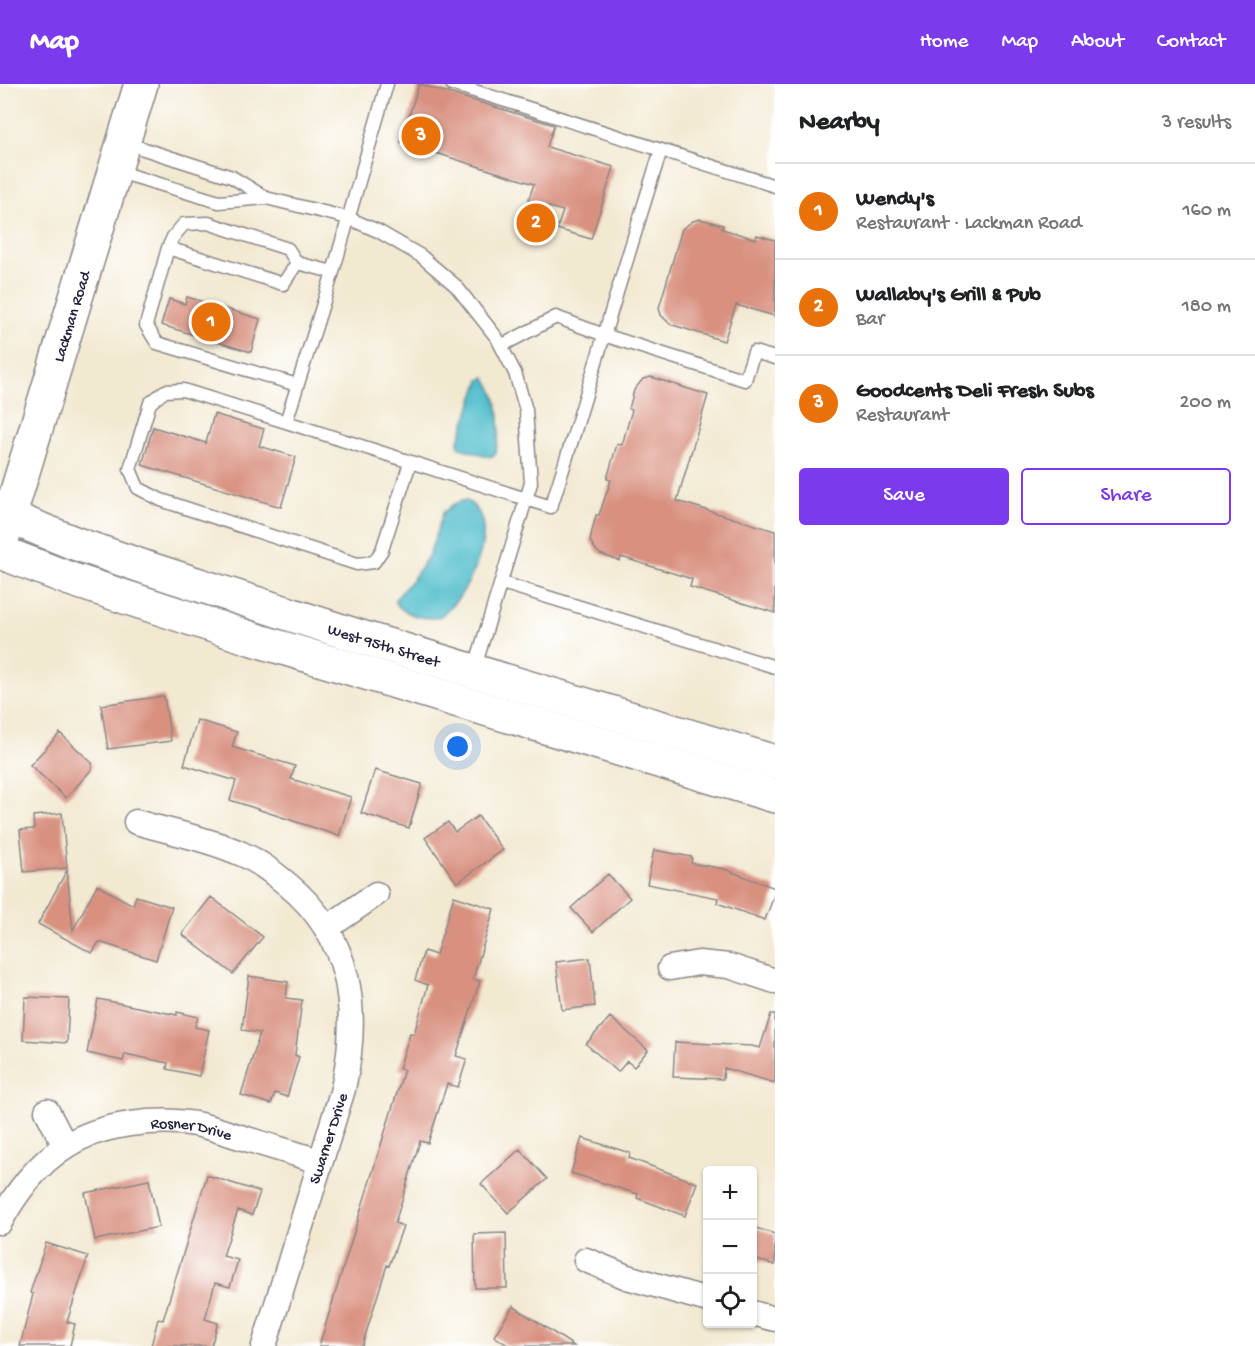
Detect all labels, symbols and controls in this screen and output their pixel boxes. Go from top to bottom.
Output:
text: Map [30,26,79,59]
text: Home [920,30,968,55]
text: Map [1001,30,1038,55]
text: About [1071,30,1124,55]
text: Contact [1157,30,1225,55]
text: Nearby [799,108,880,139]
text: 3 results [1162,112,1231,135]
pin: 3 [402,113,440,158]
text: Wendy's [856,187,934,213]
pin: 2 [516,200,556,246]
text: 1 [814,200,823,223]
text: 160 m [1182,200,1231,223]
text: Restaurant · Lackman Road [856,213,1082,236]
street label: Lackman Road [51,268,97,365]
text: Wallaby's Grill & Pub [856,283,1041,309]
text: 2 [814,296,823,319]
text: 180 m [1182,296,1231,319]
pin: 1 [192,300,230,344]
text: Bar [856,309,884,332]
text: Goodcents Deli Fresh Subs [856,379,1093,405]
text: 3 [813,392,824,415]
text: 200 m [1180,392,1231,415]
text: Restaurant [856,405,949,428]
button: Save [799,468,1009,525]
button: Share [1021,468,1231,525]
street label: West 95th Street [325,621,443,674]
your location [443,732,472,761]
street label: Swarner Drive [307,1090,354,1187]
street label: Rosner Drive [150,1116,234,1147]
map controls [703,1166,757,1328]
button: + [703,1166,757,1220]
button: − [703,1220,757,1274]
button: locate [703,1274,757,1328]

